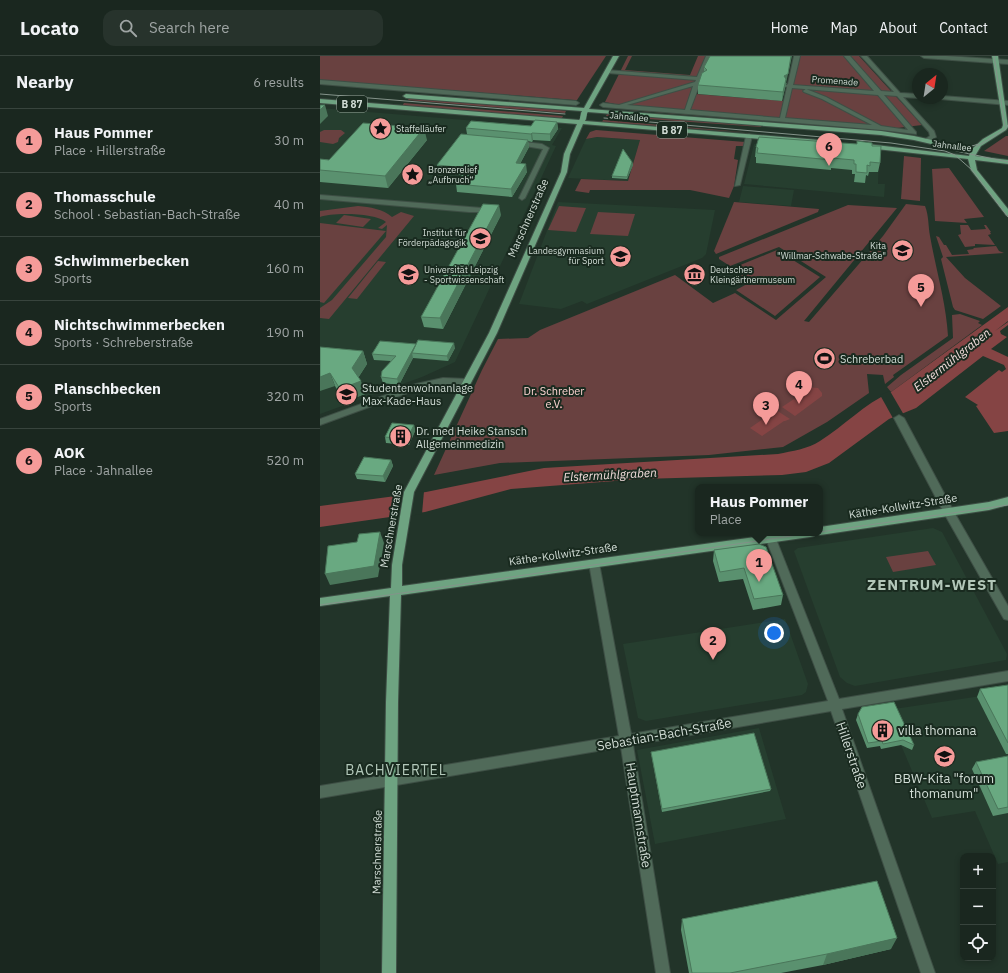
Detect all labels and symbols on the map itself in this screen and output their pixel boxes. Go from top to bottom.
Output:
north arrow [912,68,948,104]
street label: Promenade [811,73,859,88]
road number: B 87 [337,96,367,112]
street label: Jahnallee [609,109,649,124]
place icon: Staffelläufer [367,116,393,142]
road number: B 87 [657,122,687,138]
place label: Staffelläufer [396,123,447,134]
pin: 6 [816,133,842,166]
street label: Jahnallee [932,138,972,153]
place icon: Bronzerelief „Aufbruch“ [399,162,425,188]
place label: Bronzerelief „Aufbruch“ [428,164,477,185]
street label: Marschnerstraße [504,177,552,259]
school or university icon: Institut für Förderpädagogik [468,225,494,251]
place label: Institut für Förderpädagogik [398,227,467,248]
school or university icon: Kita "Willmar-Schwabe-Straße" [889,238,915,264]
place label: Kita "Willmar-Schwabe-Straße" [777,240,886,261]
school or university icon: Landesgymnasium für Sport [607,243,633,269]
place label: Landesgymnasium für Sport [528,245,604,266]
school or university icon: Universität Leipzig - Sportwissenschaft [395,262,421,288]
museum icon: Deutsches Kleingärtnermuseum [681,262,707,288]
place label: Universität Leipzig - Sportwissenschaft [424,264,505,285]
place label: Deutsches Kleingärtnermuseum [710,264,795,285]
pin: 5 [908,274,934,307]
water label: Elstermühlgraben [910,325,993,394]
sports icon: Schreberbad [812,346,838,372]
place label: Schreberbad [840,352,903,366]
pin: 4 [786,371,812,404]
school or university icon: Studentenwohnanlage Max-Kade-Haus [333,381,359,407]
place label: Studentenwohnanlage Max-Kade-Haus [362,381,473,408]
park label: Dr. Schreber e.V. [524,384,584,411]
pin: 3 [753,392,779,425]
building icon: Dr. med Heike Stansch Allgemeinmedizin [388,424,414,450]
place label: Dr. med Heike Stansch Allgemeinmedizin [416,424,527,451]
water label: Elstermühlgraben [563,465,657,484]
street label: Marschnerstraße [377,483,405,569]
street label: Käthe-Kollwitz-Straße [848,491,958,521]
street label: Käthe-Kollwitz-Straße [508,539,618,569]
pin: 1 [746,549,772,582]
district label: ZENTRUM-WEST [867,575,997,594]
your location [764,623,784,643]
pin: 2 [700,627,726,660]
street label: Sebastian-Bach-Straße [596,714,733,755]
building icon: villa thomana [869,717,895,743]
street label: Hillerstraße [832,720,871,791]
place label: villa thomana [898,722,977,739]
school or university icon: BBW-Kita "forum thomanum" [931,743,957,769]
district label: BACHVIERTEL [345,761,447,779]
street label: Hauptmannstraße [622,761,655,869]
place label: BBW-Kita "forum thomanum" [894,770,994,802]
street label: Marschnerstraße [369,810,385,894]

